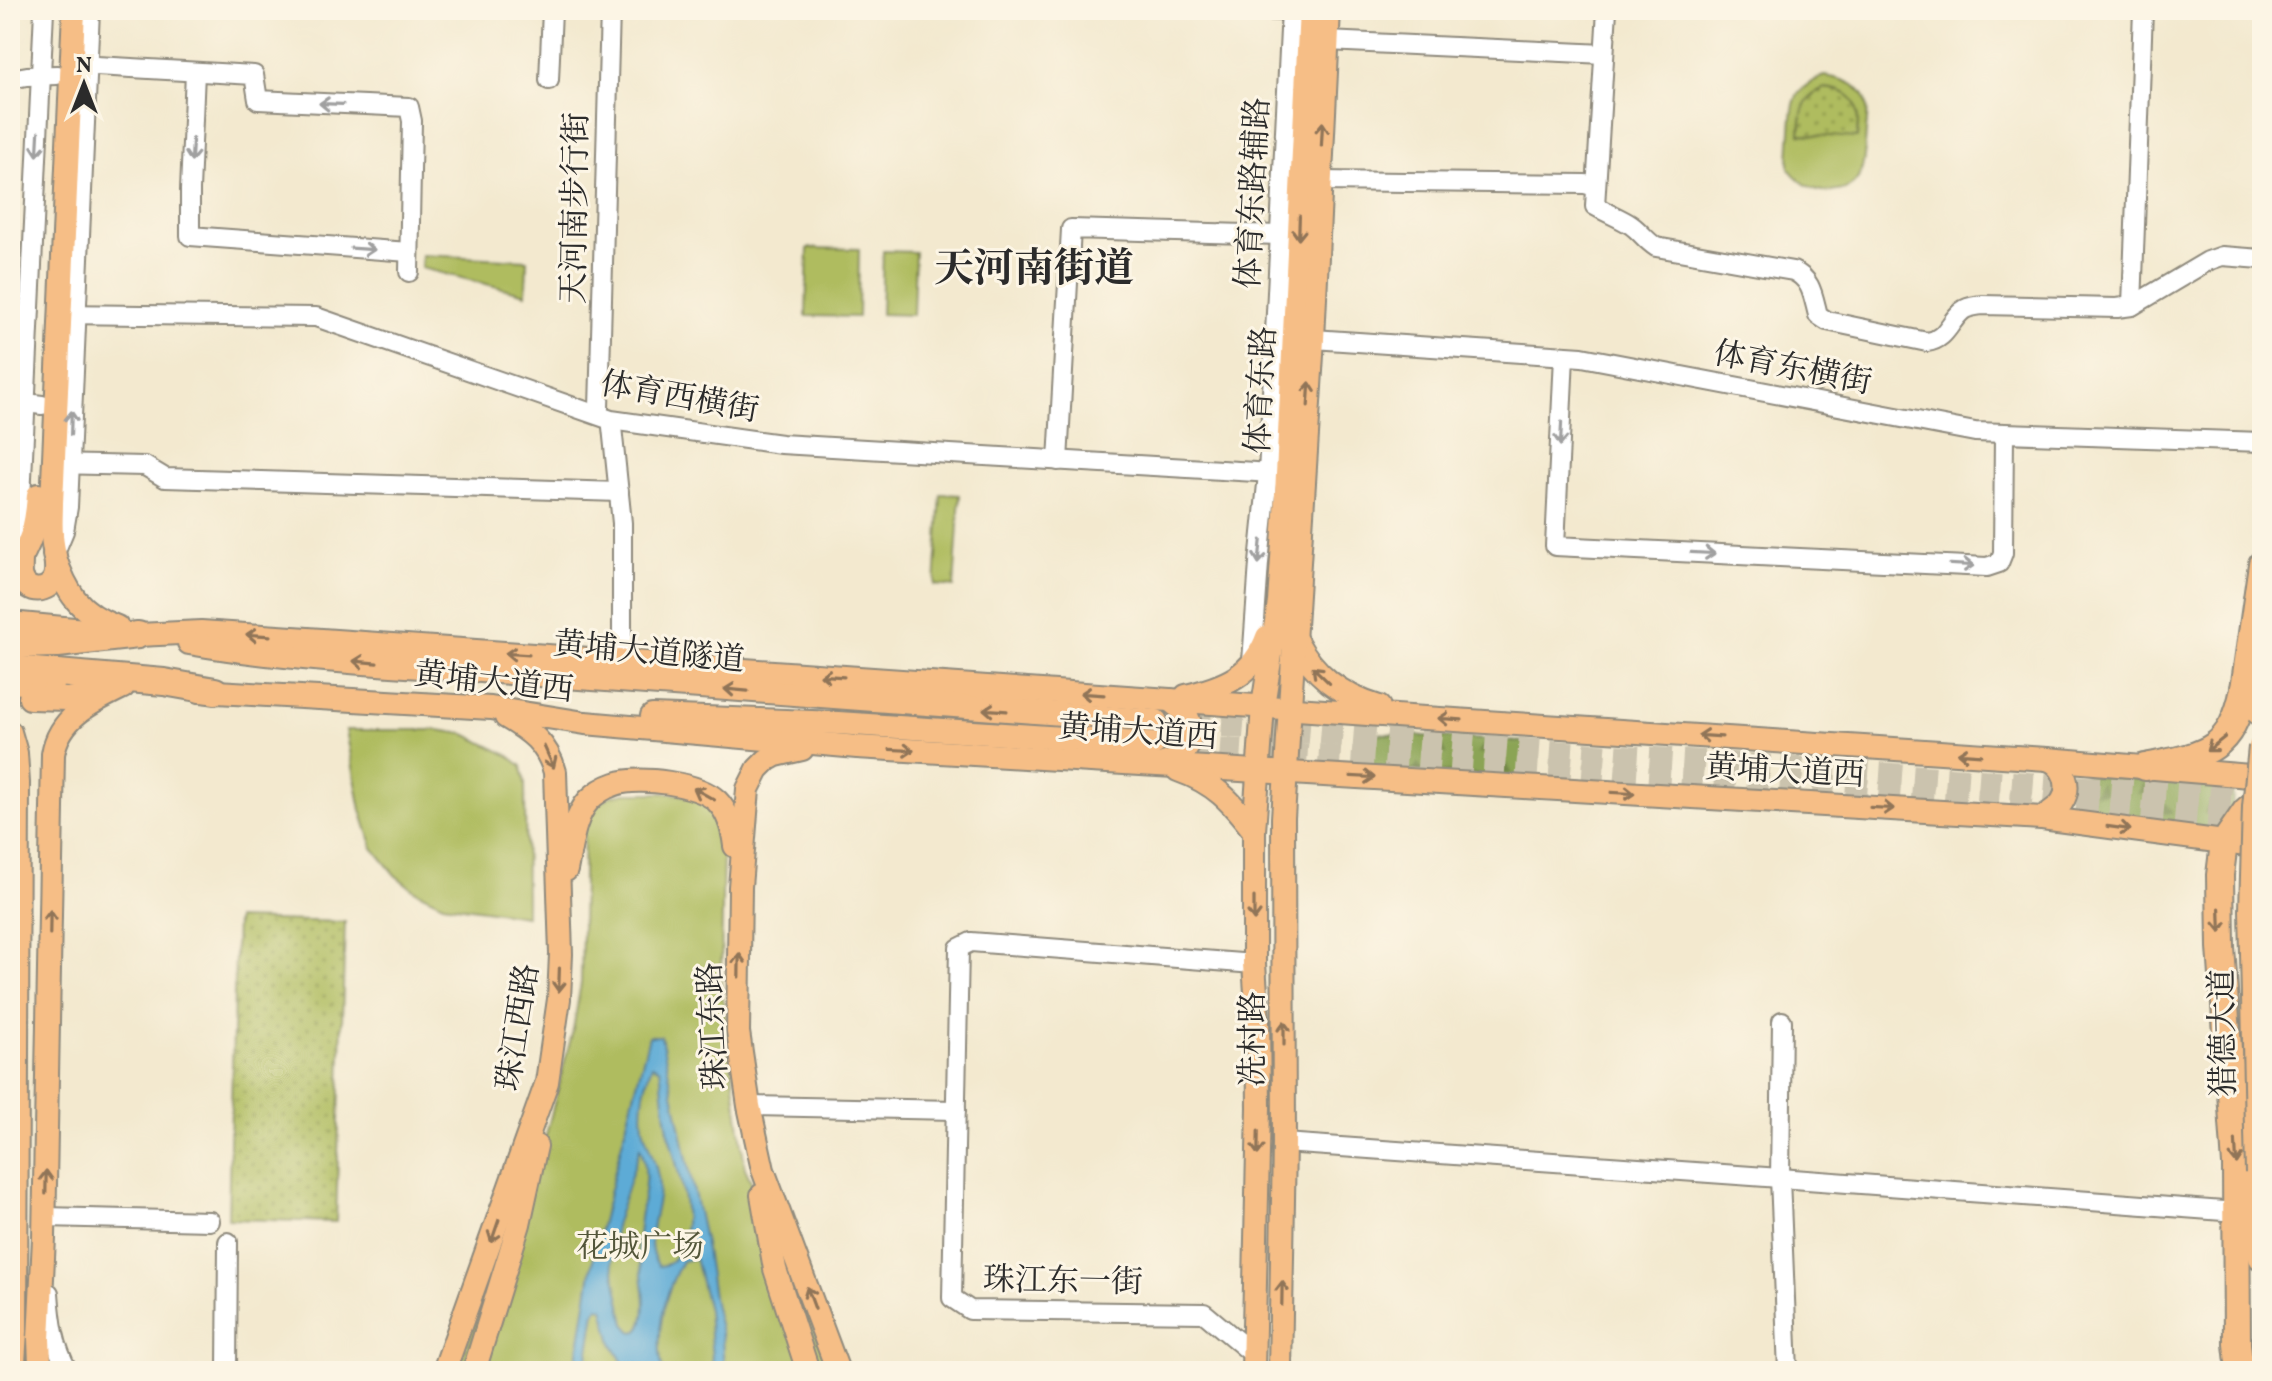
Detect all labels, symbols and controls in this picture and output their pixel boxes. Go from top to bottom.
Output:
north arrow [44,44,124,124]
text: N [76,51,92,82]
street label: 体育东路辅路 [1228,96,1282,290]
one-way arrow [318,97,345,112]
street label: 天河南步行街 [553,112,601,304]
one-way arrow [1315,121,1330,148]
one-way arrow [30,130,45,157]
one-way arrow [184,136,199,163]
one-way arrow [1291,214,1306,241]
one-way arrow [349,242,376,257]
district label: 天河南街道 [934,243,1134,299]
street label: 体育东路 [1238,325,1288,455]
street label: 体育东横街 [1710,333,1875,407]
street label: 体育西横街 [597,363,762,435]
one-way arrow [1302,381,1317,408]
one-way arrow [63,410,78,437]
one-way arrow [1553,420,1568,447]
one-way arrow [1252,538,1267,565]
one-way arrow [1689,546,1716,561]
one-way arrow [1948,558,1975,573]
street label: 黄埔大道隧道 [551,624,746,684]
one-way arrow [245,627,272,642]
one-way arrow [504,646,531,661]
one-way arrow [352,654,379,669]
street label: 黄埔大道西 [412,654,576,714]
one-way arrow [1312,666,1331,685]
one-way arrow [819,668,846,683]
one-way arrow [723,682,750,697]
one-way arrow [1079,686,1106,701]
one-way arrow [982,702,1009,717]
street label: 黄埔大道西 [1056,706,1219,762]
one-way arrow [1437,711,1464,726]
one-way arrow [1697,728,1724,743]
one-way arrow [2206,735,2227,752]
one-way arrow [888,742,915,757]
one-way arrow [542,744,557,768]
one-way arrow [1956,746,1983,761]
street label: 黄埔大道西 [1704,747,1866,799]
one-way arrow [1349,770,1376,785]
one-way arrow [693,785,716,801]
one-way arrow [1609,785,1636,800]
one-way arrow [1868,801,1895,816]
one-way arrow [2106,821,2131,836]
one-way arrow [1246,895,1262,922]
one-way arrow [2213,906,2228,933]
one-way arrow [42,909,58,936]
one-way arrow [731,952,746,979]
street label: 珠江西路 [488,961,552,1094]
street label: 珠江东路 [690,961,740,1091]
one-way arrow [552,966,567,993]
street label: 猎德大道 [2202,969,2248,1097]
street label: 冼村路 [1233,991,1277,1087]
one-way arrow [1276,1020,1292,1047]
one-way arrow [1251,1129,1266,1156]
one-way arrow [2228,1138,2243,1165]
one-way arrow [38,1169,53,1196]
one-way arrow [486,1218,501,1243]
park label: 花城广场 [576,1227,704,1271]
street label: 珠江东一街 [983,1260,1143,1306]
one-way arrow [1274,1280,1290,1307]
one-way arrow [802,1286,817,1311]

